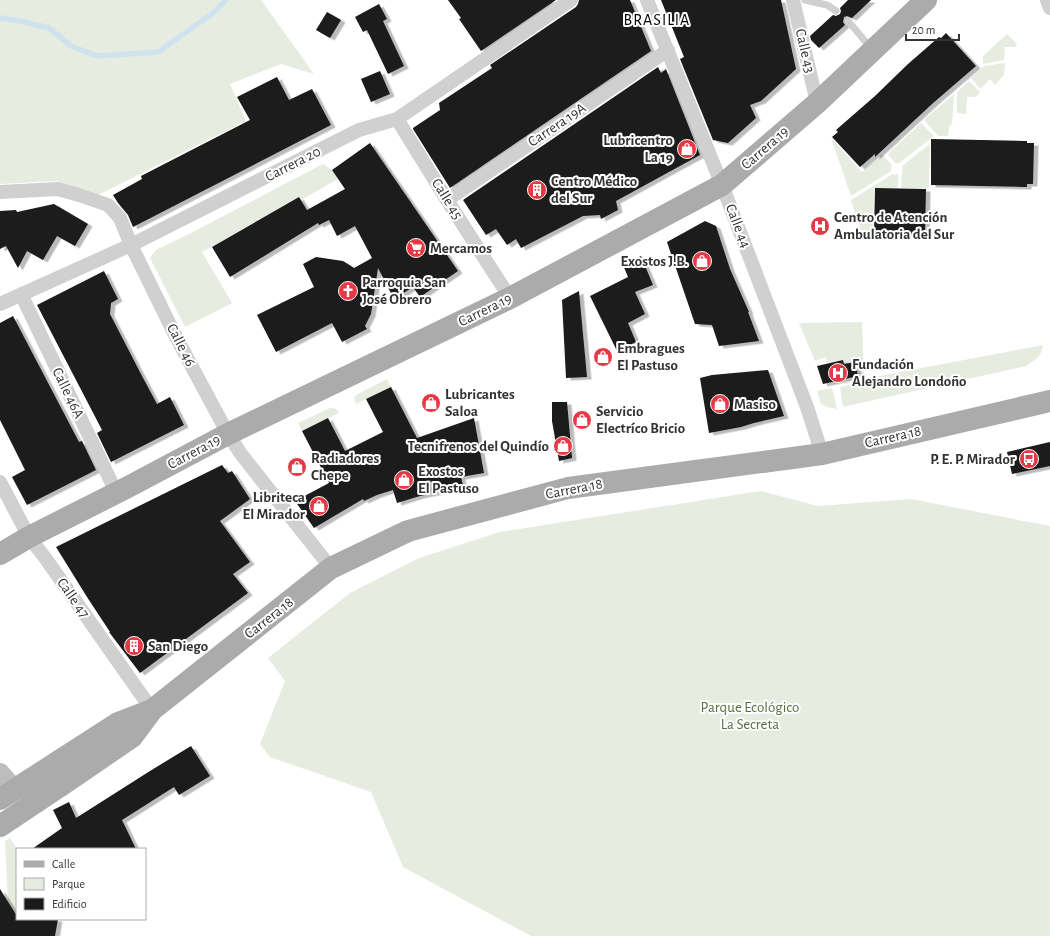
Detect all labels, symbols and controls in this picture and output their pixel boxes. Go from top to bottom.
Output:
district label: BRASILIA [624,12,690,28]
scale bar [906,16,959,42]
text: 20 m [912,24,935,36]
street label: Calle 43 [793,27,817,75]
street label: Carrera 19A [525,100,589,150]
street label: Carrera 19 [738,123,792,173]
place label: Lubricentro La 19 [603,133,673,165]
shop icon: Lubricentro La 19 [676,138,698,160]
street label: Carrera 20 [263,144,323,184]
place label: Centro Médico del Sur [551,174,637,206]
street label: Calle 45 [429,176,465,222]
building icon: Centro Médico del Sur [526,179,548,201]
street label: Calle 44 [723,202,753,250]
place label: Centro de Atención Ambulatoria del Sur [834,210,955,242]
hospital icon: Centro de Atención Ambulatoria del Sur [809,215,831,237]
supermarket icon: Mercamos [405,237,427,259]
place label: Mercamos [430,241,492,256]
shop icon: Exostos J.B. [691,250,713,272]
place label: Exostos J.B. [620,254,688,269]
place label: Parroquia San José Obrero [362,275,446,307]
church icon: Parroquia San José Obrero [337,280,359,302]
street label: Carrera 19 [456,291,514,329]
street label: Calle 46 [164,321,198,369]
place label: Embragues El Pastuso [617,341,685,373]
shop icon: Embragues El Pastuso [592,346,614,368]
place label: Fundación Alejandro Londoño [852,357,966,389]
hospital icon: Fundación Alejandro Londoño [827,362,849,384]
street label: Calle 46A [49,365,87,421]
place label: Lubricantes Saloa [445,387,515,419]
shop icon: Lubricantes Saloa [420,392,442,414]
shop icon: Masiso [709,393,731,415]
place label: Masiso [734,397,776,412]
place label: Servicio Electríco Bricio [596,404,685,436]
shop icon: Servicio Electríco Bricio [571,409,593,431]
street label: Carrera 18 [863,423,923,451]
street label: Carrera 19 [165,432,223,472]
shop icon: Tecnifrenos del Quindío [552,435,574,457]
place label: Tecnifrenos del Quindío [407,439,549,454]
bus stop icon: P. E. P. Mirador [1018,448,1040,470]
place label: Radiadores Chepe [311,451,379,483]
place label: P. E. P. Mirador [930,452,1016,467]
shop icon: Radiadores Chepe [286,456,308,478]
place label: Exostos El Pastuso [418,464,479,496]
shop icon: Exostos El Pastuso [393,469,415,491]
street label: Carrera 18 [544,476,604,502]
place label: Libriteca El Mirador [242,490,306,522]
shop icon: Libriteca El Mirador [308,495,330,517]
street label: Calle 47 [54,575,92,621]
street label: Carrera 18 [242,594,296,642]
building icon: San Diego [123,635,145,657]
place label: San Diego [148,639,208,654]
park label: Parque Ecológico La Secreta [701,700,799,732]
legend [16,848,146,920]
text: Calle [52,858,75,870]
text: Parque [52,878,85,890]
text: Edificio [52,898,87,910]

